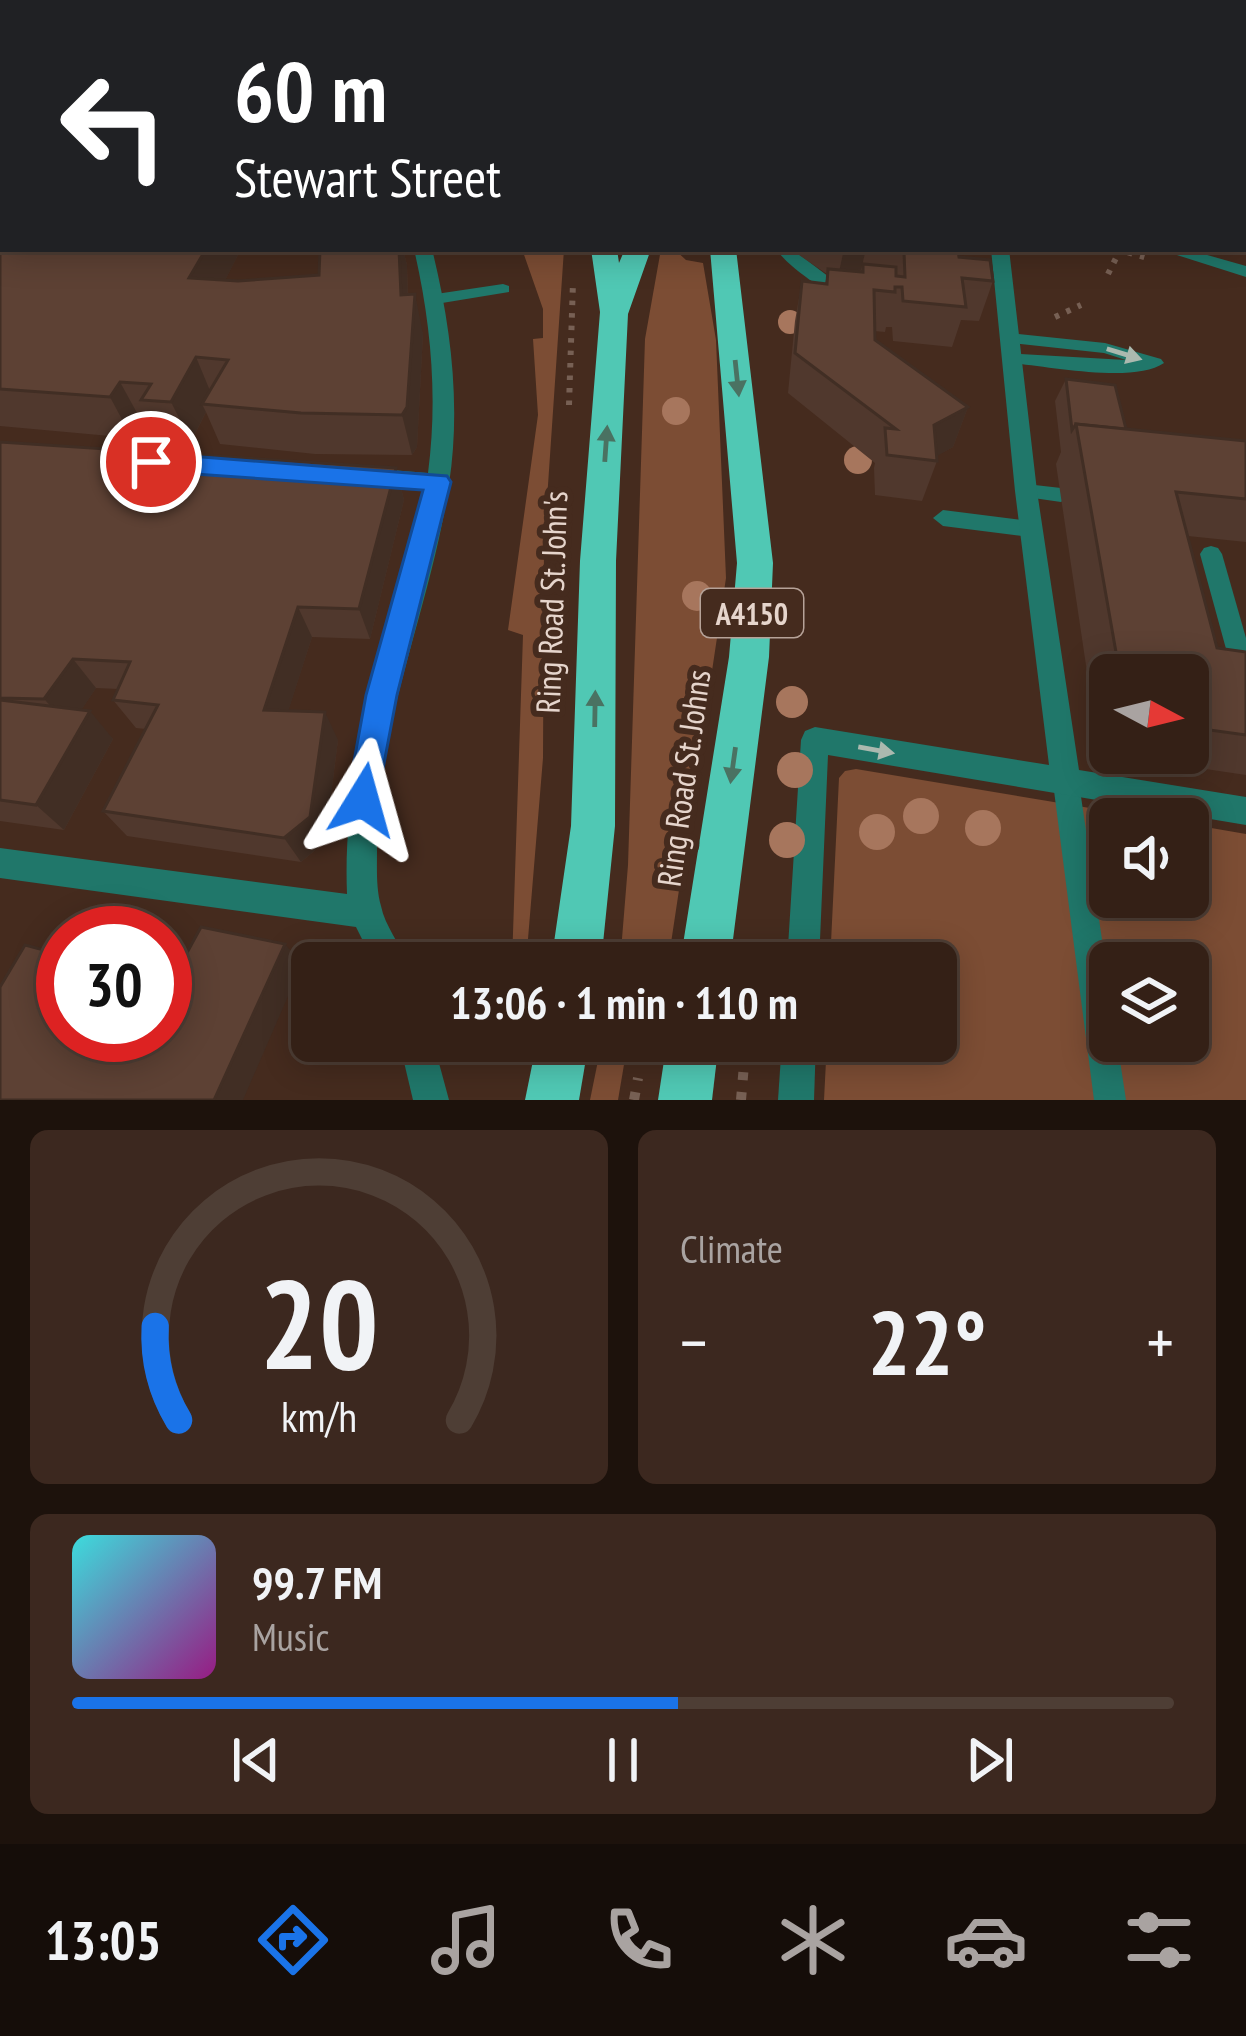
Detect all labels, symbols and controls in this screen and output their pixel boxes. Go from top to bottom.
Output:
text: 60 m [234,36,387,145]
icon: left [36,48,192,204]
text: Stewart Street [234,142,501,212]
one-way arrow [1107,346,1143,364]
one-way arrow [727,360,746,397]
pin [100,411,202,513]
one-way arrow [596,425,615,462]
icon: arrive [118,429,184,495]
street label: Ring Road St. John's [526,490,576,714]
road number: A4150 [701,589,803,637]
north arrow [1089,654,1209,774]
map controls [1089,654,1209,1062]
street label: Ring Road St. Johns [647,667,719,889]
one-way arrow [585,689,604,727]
position arrow [300,737,426,863]
one-way arrow [857,742,895,760]
one-way arrow [724,747,742,785]
button: sound [1089,798,1209,918]
speed limit sign: 30 [36,906,192,1062]
button: layers [1089,942,1209,1062]
text: 13:06 · 1 min · 110 m [450,973,798,1031]
text: Climate [680,1223,783,1274]
text: 20 [259,1242,379,1403]
text: 22° [868,1283,986,1400]
text: − [680,1299,707,1384]
text: + [1147,1299,1174,1384]
text: km/h [281,1388,357,1444]
text: 99.7 FM [252,1553,382,1611]
text: Music [252,1611,329,1662]
icon: previous [223,1727,289,1793]
icon: pause [590,1727,656,1793]
icon: next [957,1727,1023,1793]
icon: directions [251,1898,335,1982]
icon: music [424,1898,508,1982]
icon: phone [597,1898,681,1982]
icon: climate [771,1898,855,1982]
icon: car [944,1898,1028,1982]
icon: filters [1117,1898,1201,1982]
text: 13:05 [45,1905,161,1975]

